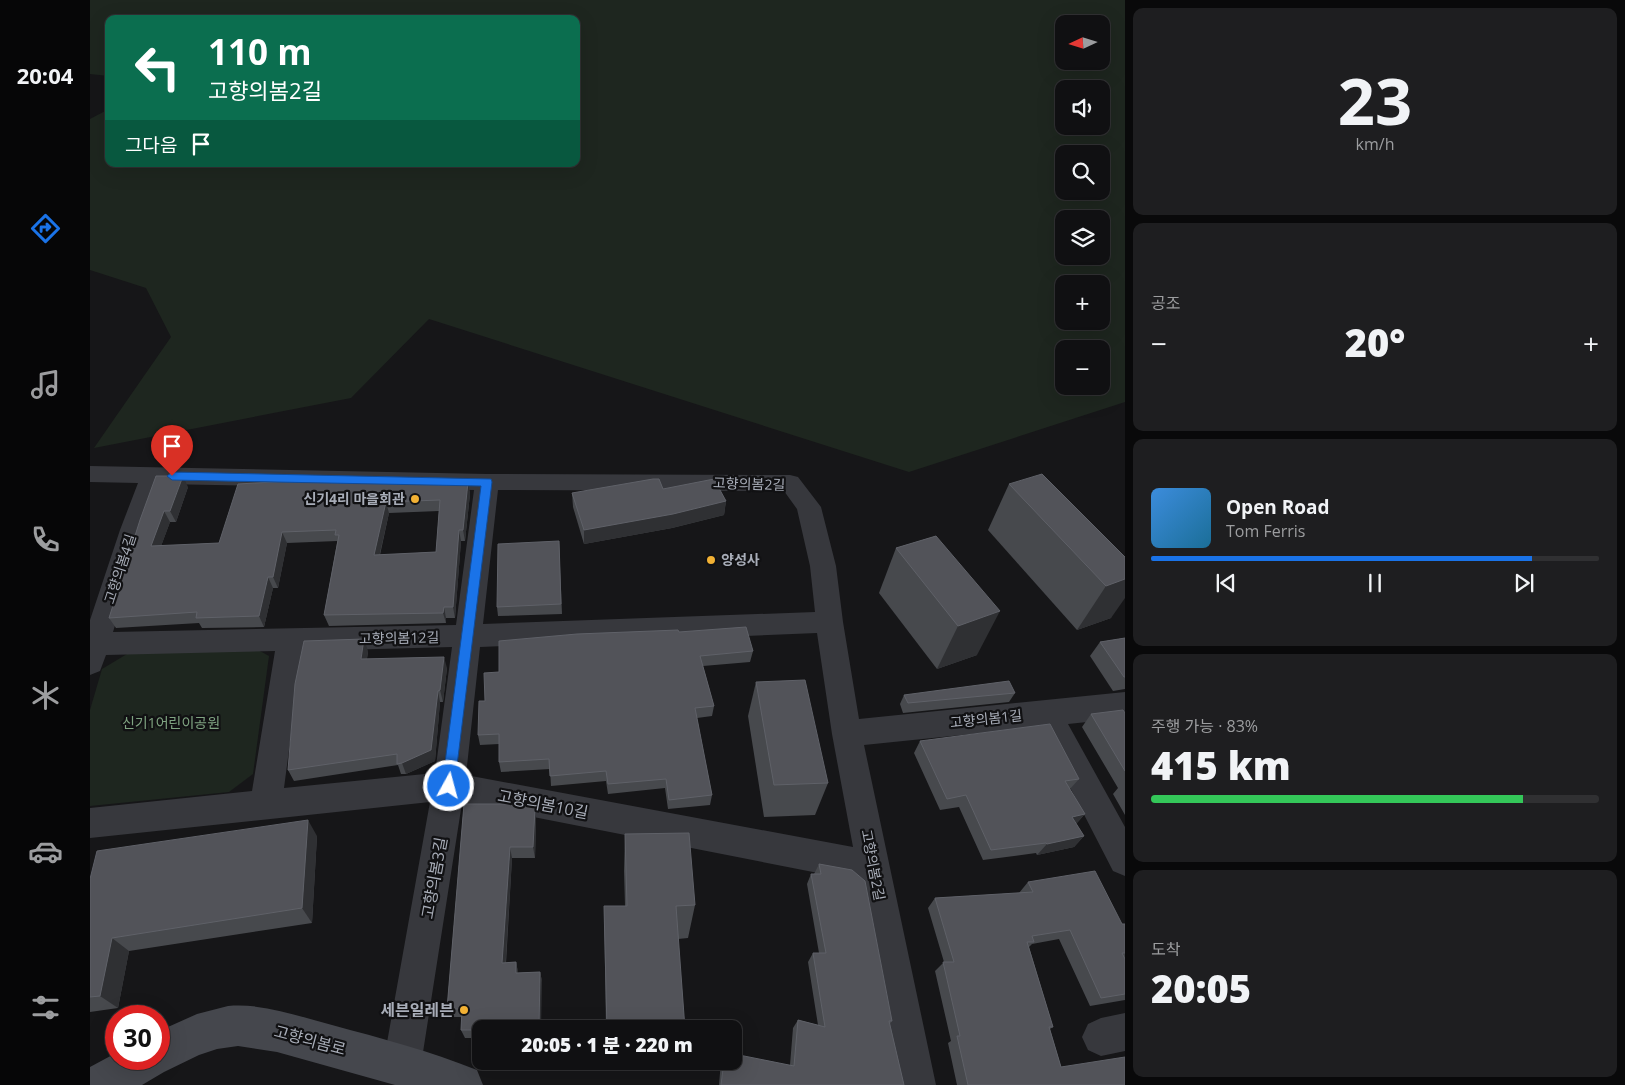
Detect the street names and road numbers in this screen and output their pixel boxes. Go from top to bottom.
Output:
street label: 고향의봄2길 [713,473,786,494]
street label: 고향의봄4길 [99,531,140,606]
street label: 고향의봄12길 [359,627,439,648]
street label: 고향의봄1길 [949,705,1023,732]
street label: 고향의봄10길 [496,784,590,824]
street label: 고향의봄2길 [857,828,890,902]
street label: 고향의봄3길 [416,835,452,921]
street label: 고향의봄로 [272,1020,349,1060]

